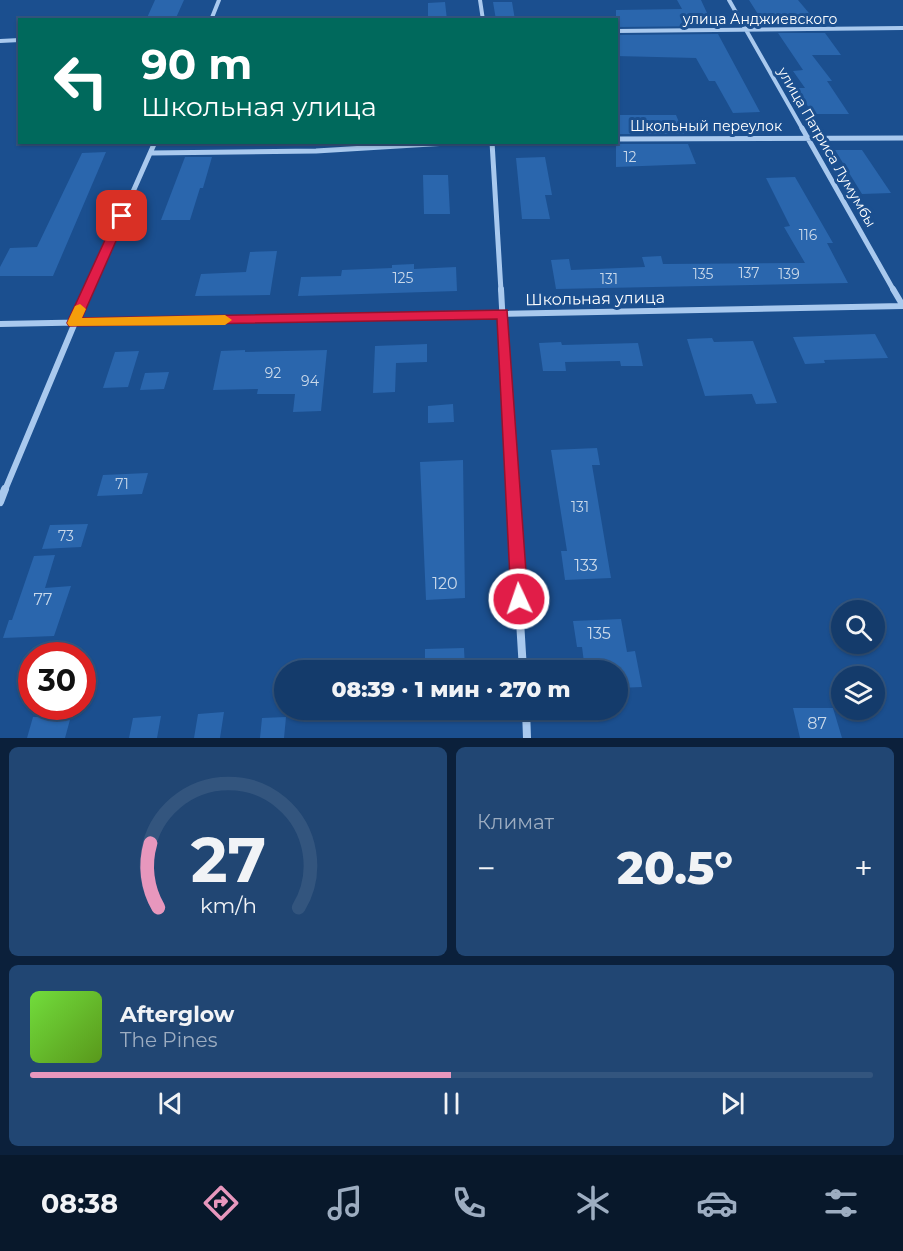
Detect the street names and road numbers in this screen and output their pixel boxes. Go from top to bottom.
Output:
street label: улица Анджиевского [682,10,837,28]
street label: улица Патриса Лумумбы [773,63,880,230]
street label: Школьный переулок [630,117,782,135]
street label: Школьная улица [525,288,665,309]

